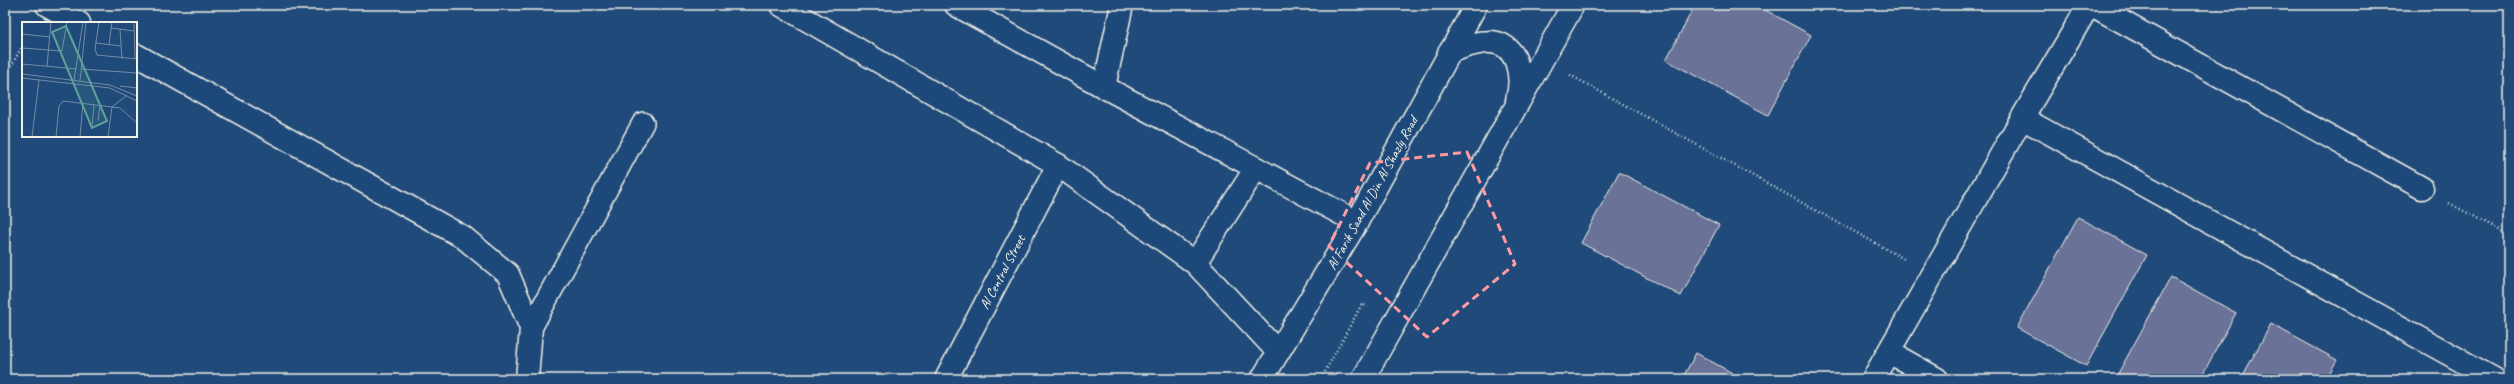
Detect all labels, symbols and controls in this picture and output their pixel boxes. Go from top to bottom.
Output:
inset map [22,22,137,137]
street label: Al Farik Saad Al Din Al Shazly Road [1323,112,1423,273]
street label: Al Central Street [976,231,1030,312]

